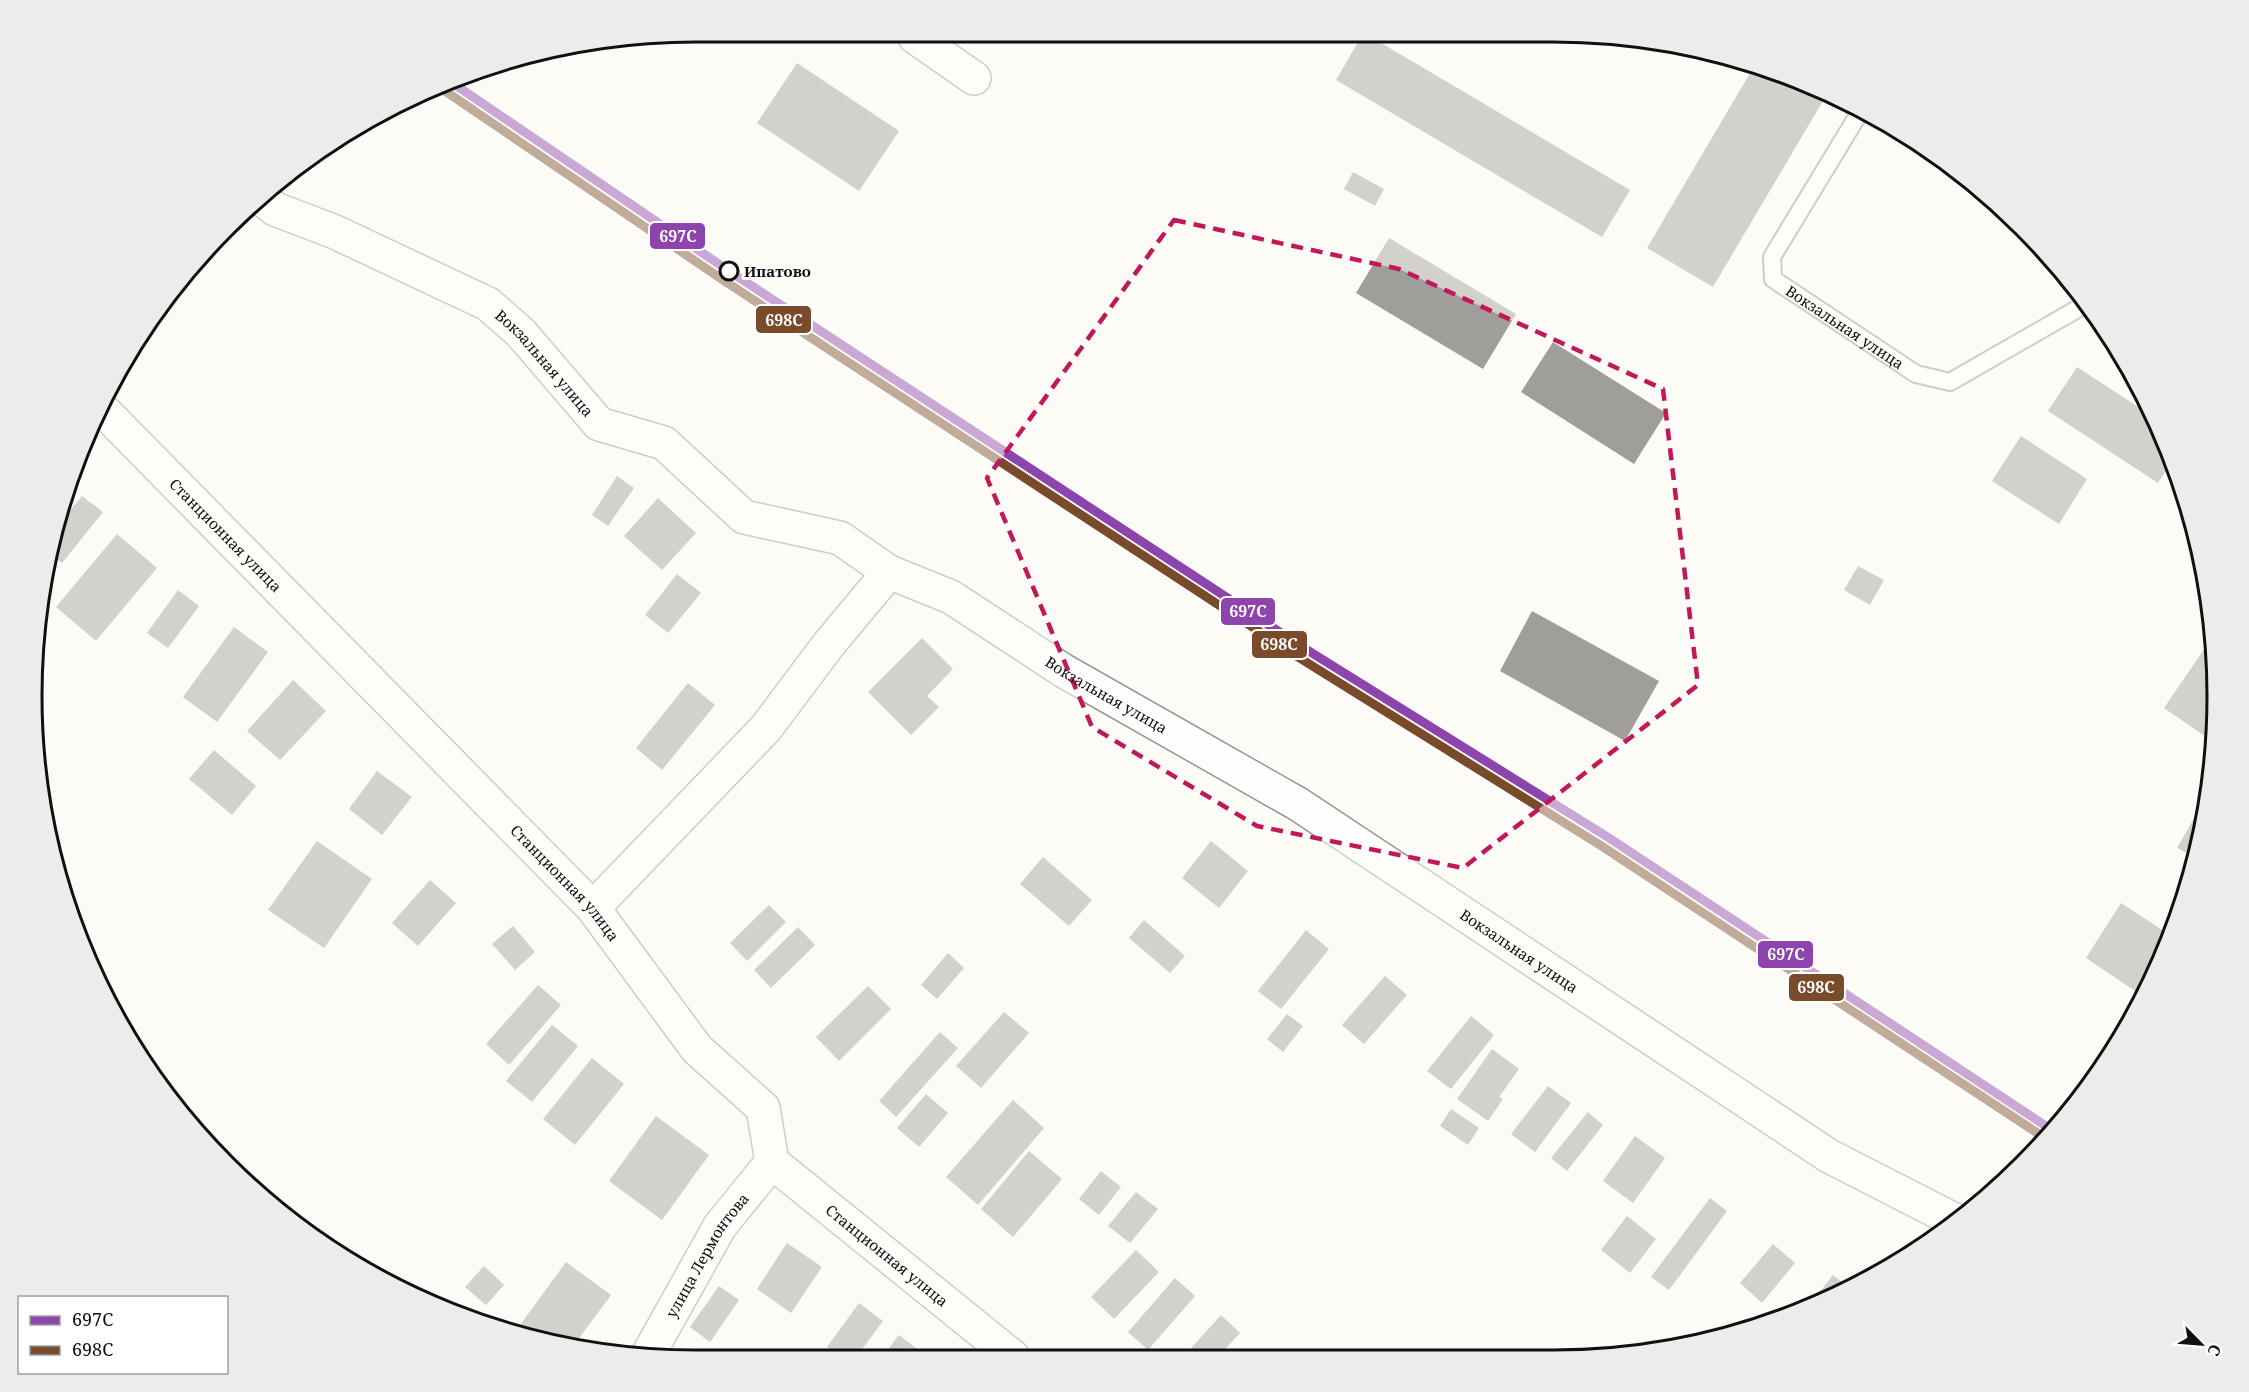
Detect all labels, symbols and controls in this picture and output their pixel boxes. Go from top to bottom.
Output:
line badge: 697С [649,222,706,250]
text: 697С [659,225,697,247]
marker: Ипатово [719,261,739,281]
place label: Ипатово [744,261,811,281]
street label: Вокзальная улица [1782,280,1908,373]
street label: Вокзальная улица [491,305,598,421]
line badge: 698С [755,305,812,334]
text: 698С [765,309,803,331]
street label: Станционная улица [165,474,286,596]
line badge: 697С [1220,597,1276,626]
text: 697С [1229,600,1267,622]
line badge: 698С [1251,630,1308,659]
text: 698С [1260,633,1298,655]
street label: Вокзальная улица [1041,651,1171,738]
street label: Станционная улица [506,820,624,945]
street label: Вокзальная улица [1456,904,1582,997]
line badge: 697С [1757,940,1814,969]
text: 697С [1767,943,1805,965]
line badge: 698С [1788,973,1845,1002]
text: 698С [1797,976,1835,998]
street label: улица Лермонтова [661,1189,753,1321]
street label: Станционная улица [822,1200,952,1311]
legend [18,1296,228,1374]
text: 697С [72,1307,113,1331]
north arrow [2171,1314,2231,1374]
text: 698С [72,1337,113,1361]
text: С [2202,1341,2227,1360]

